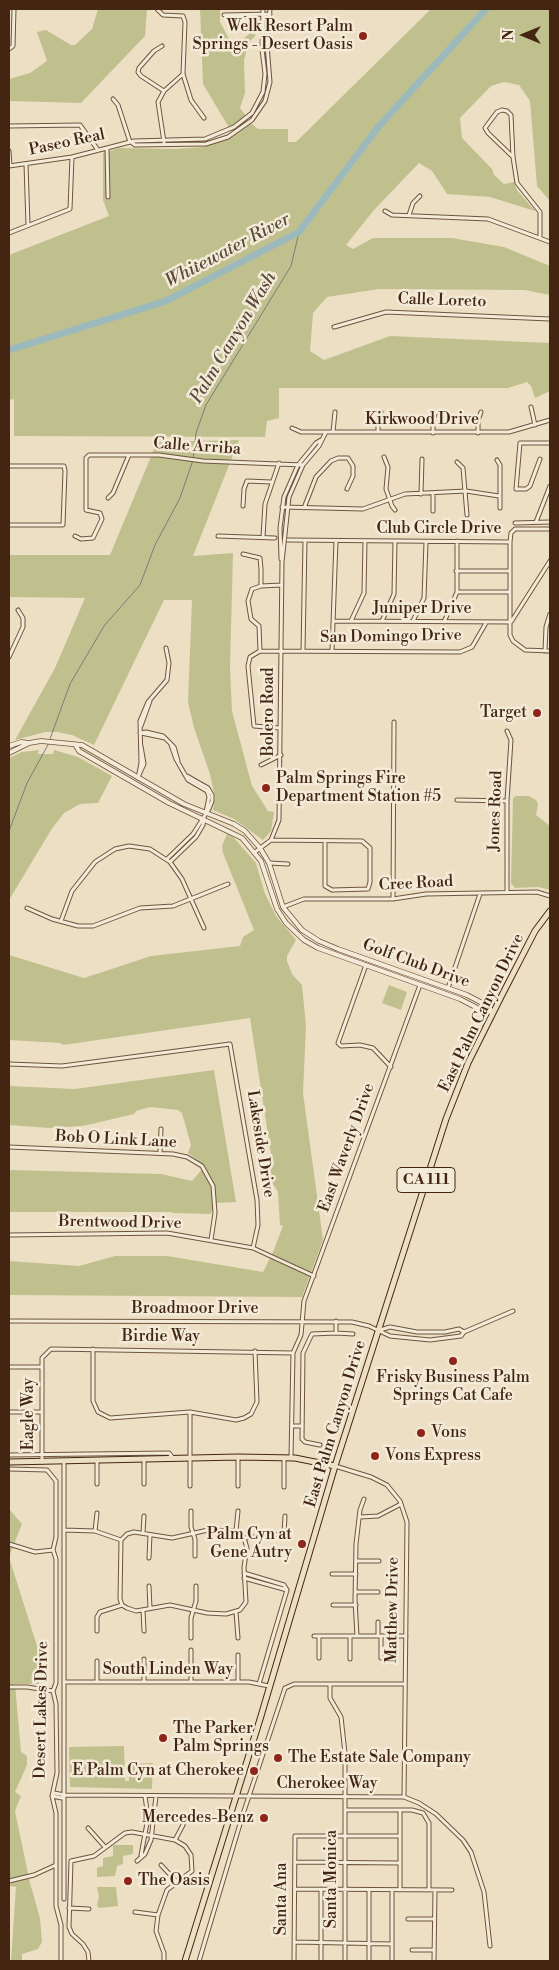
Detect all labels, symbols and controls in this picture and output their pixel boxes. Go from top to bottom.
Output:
north arrow [499,10,549,60]
place label: Welk Resort Palm Springs - Desert Oasis [192,17,353,55]
text: N [500,29,518,41]
marker: Welk Resort Palm Springs - Desert Oasis [357,30,369,42]
street label: Paseo Real [27,126,107,160]
water label: Whitewater River [162,209,294,293]
water label: Palm Canyon Wash [186,268,282,408]
street label: Calle Loreto [397,290,487,312]
street label: Kirkwood Drive [365,410,479,430]
street label: Calle Arriba [153,434,241,460]
street label: Club Circle Drive [376,519,502,539]
street label: Juniper Drive [372,599,472,619]
street label: San Domingo Drive [320,626,462,648]
street label: Bolero Road [259,667,279,757]
place label: Target [480,703,527,723]
marker: Target [531,707,543,719]
place label: Palm Springs Fire Department Station #5 [276,769,441,807]
street label: Jones Road [485,770,507,852]
marker: Palm Springs Fire Department Station #5 [260,782,272,794]
street label: Cree Road [378,872,454,896]
street label: East Palm Canyon Drive [435,931,529,1095]
street label: Golf Club Drive [360,936,472,992]
street label: East Waverly Drive [315,1081,379,1215]
street label: Lakeside Drive [242,1089,278,1199]
street label: Bob O Link Lane [55,1127,177,1153]
road number: CA 111 [397,1168,455,1192]
street label: Brentwood Drive [58,1212,182,1234]
street label: Broadmoor Drive [131,1299,259,1319]
street label: Birdie Way [122,1327,200,1347]
street label: East Palm Canyon Drive [301,1338,371,1510]
marker: Frisky Business Palm Springs Cat Cafe [447,1355,459,1367]
place label: Frisky Business Palm Springs Cat Cafe [376,1368,530,1406]
street label: Eagle Way [19,1378,39,1450]
place label: Vons [431,1423,467,1443]
marker: Vons [415,1427,427,1439]
place label: Vons Express [385,1446,481,1466]
marker: Vons Express [369,1450,381,1462]
place label: Palm Cyn at Gene Autry [207,1525,292,1563]
marker: Palm Cyn at Gene Autry [296,1538,308,1550]
street label: Matthew Drive [382,1557,404,1663]
street label: Desert Lakes Drive [31,1641,53,1779]
street label: South Linden Way [103,1660,233,1680]
place label: The Parker Palm Springs [173,1719,269,1757]
marker: The Parker Palm Springs [157,1732,169,1744]
place label: The Estate Sale Company [288,1748,471,1768]
marker: The Estate Sale Company [272,1752,284,1764]
place label: E Palm Cyn at Cherokee [72,1761,244,1781]
marker: E Palm Cyn at Cherokee [248,1765,260,1777]
street label: Cherokee Way [276,1774,378,1794]
place label: Mercedes-Benz [142,1808,254,1828]
marker: Mercedes-Benz [258,1812,270,1824]
street label: Santa Monica [322,1830,342,1928]
street label: Santa Ana [272,1863,292,1935]
place label: The Oasis [138,1871,210,1891]
marker: The Oasis [122,1875,134,1887]

